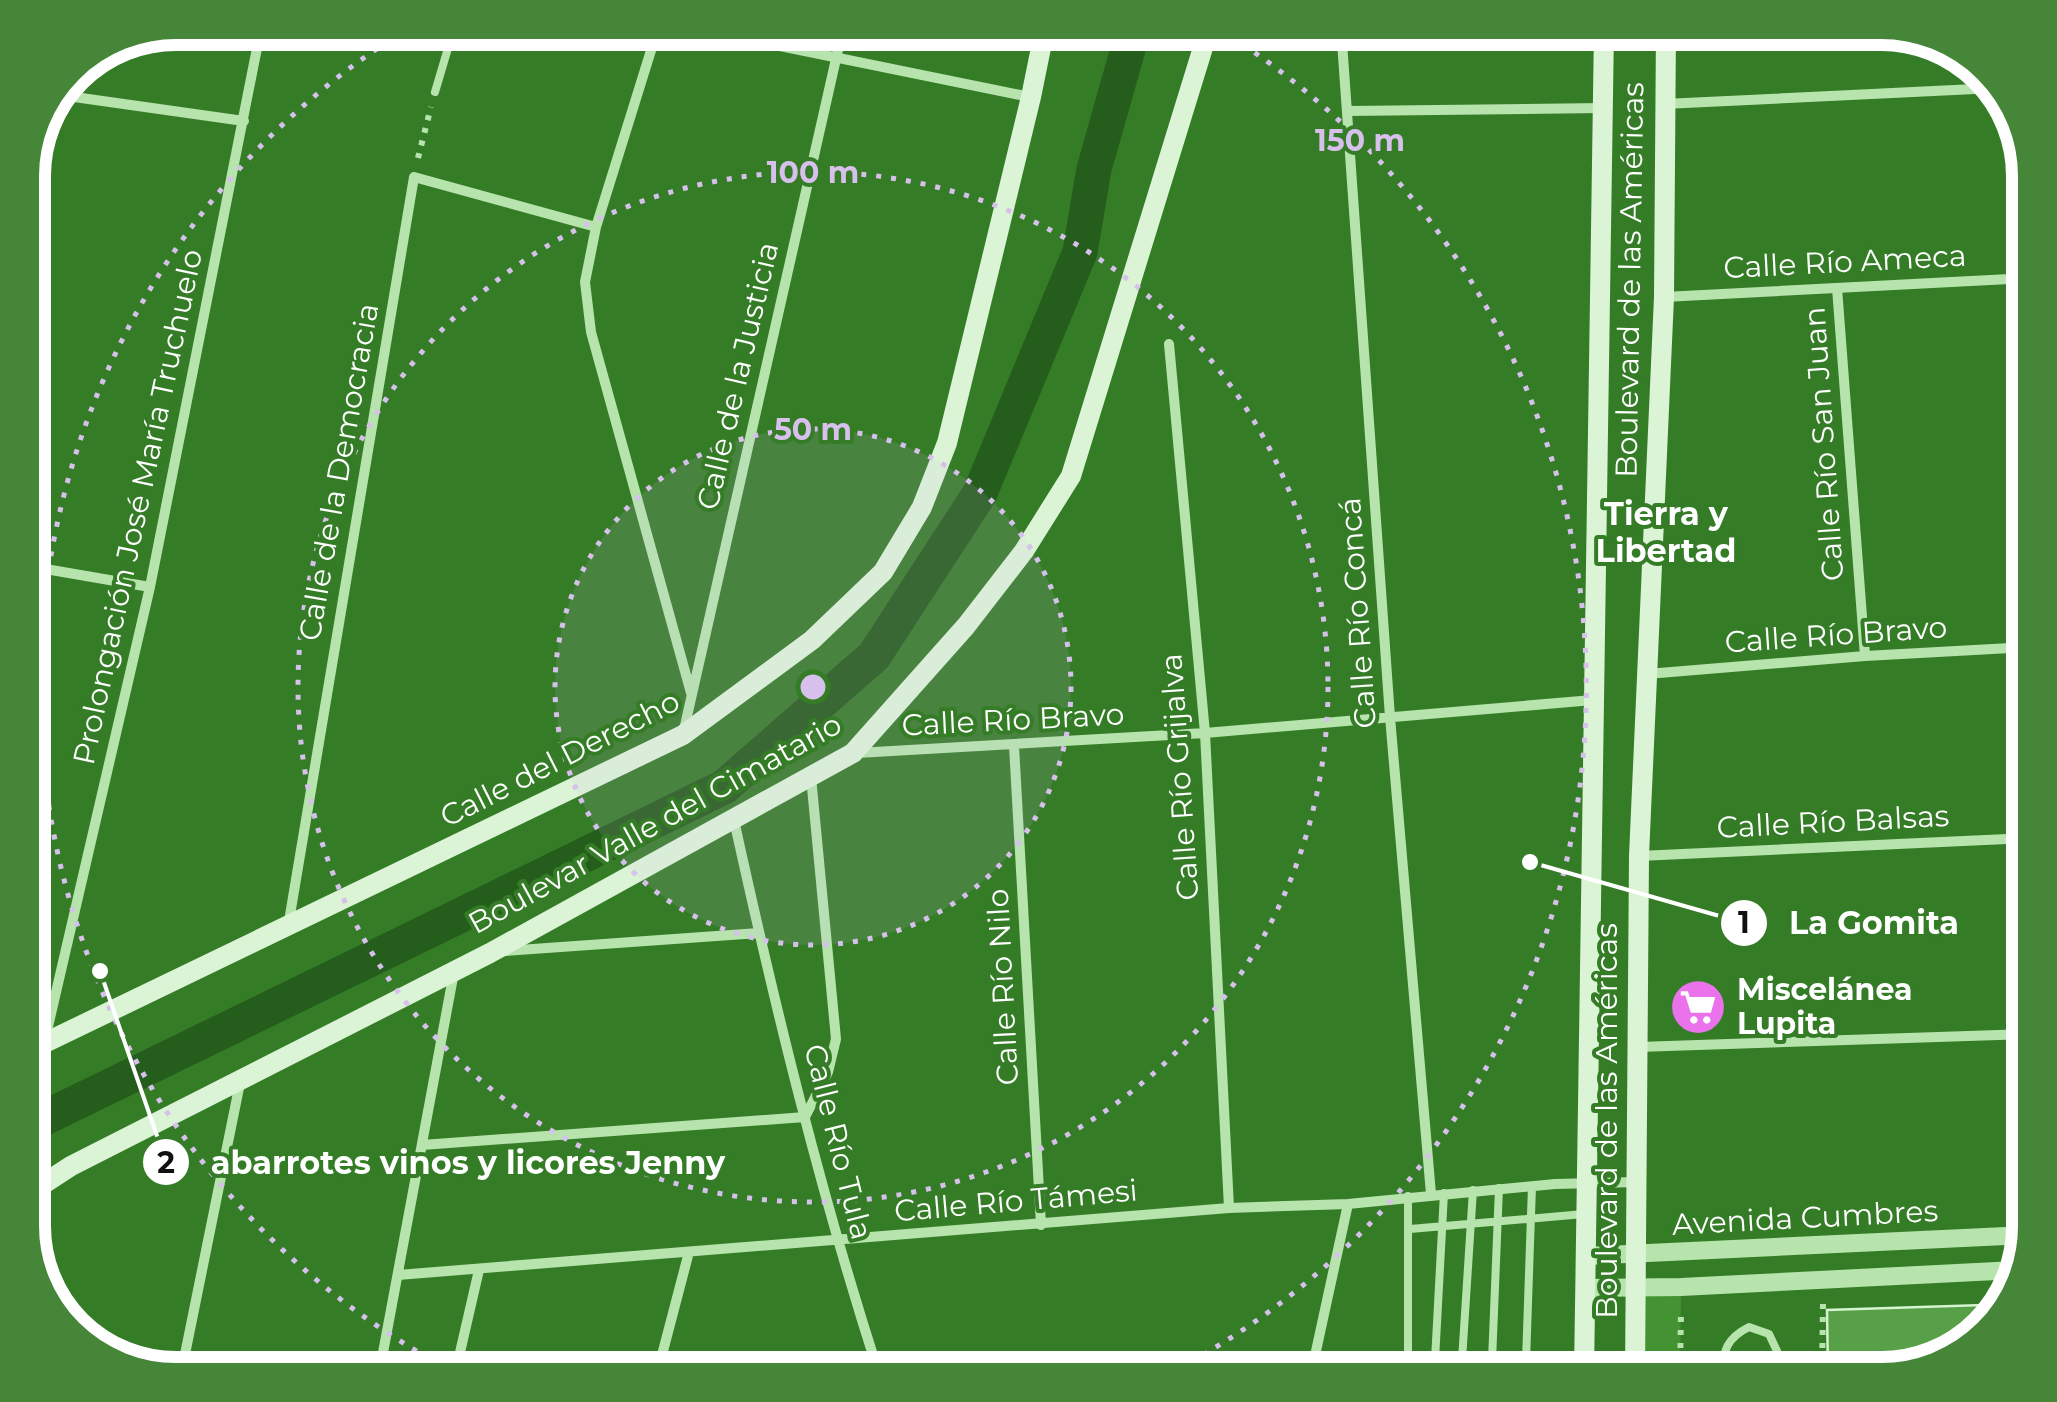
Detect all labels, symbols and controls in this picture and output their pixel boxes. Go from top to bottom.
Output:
street label: Boulevard de las Américas [1608,82,1651,478]
text: 150 m [1315,122,1405,159]
text: 100 m [767,154,859,191]
street label: Calle Río Ameca [1723,237,1967,286]
street label: Calle de la Justicia [689,239,786,513]
street label: Prolongación José María Truchuelo [65,246,210,768]
street label: Calle de la Democracia [291,300,386,644]
street label: Calle Río San Juan [1795,306,1852,582]
text: 50 m [774,411,852,448]
district label: Tierra y Libertad [1596,494,1736,570]
street label: Calle Río Concá [1331,496,1384,730]
street label: Calle Río Bravo [1724,608,1948,661]
street label: Calle Río Grijalva [1152,652,1207,902]
centre of rings [795,669,831,705]
street label: Calle del Derecho [434,682,686,835]
street label: Calle Río Bravo [901,695,1125,744]
street label: Boulevar Valle del Cimatario [462,705,848,942]
street label: Calle Río Balsas [1716,797,1950,846]
street label: Calle Río Nilo [979,888,1026,1086]
callout: La Gomita [1719,892,1979,954]
text: La Gomita [1789,903,1959,942]
text: 1 [1738,904,1750,941]
street label: Boulevard de las Américas [1588,923,1625,1319]
place label: Miscelánea Lupita [1737,971,1912,1042]
supermarket icon: Miscelánea Lupita [1668,977,1728,1037]
street label: Calle Río Tula [796,1040,881,1243]
callout: abarrotes vinos y licores Jenny [141,1131,746,1193]
text: abarrotes vinos y licores Jenny [211,1143,726,1182]
text: 2 [157,1144,175,1181]
street label: Calle Río Támesi [893,1171,1139,1230]
street label: Avenida Cumbres [1671,1192,1939,1243]

